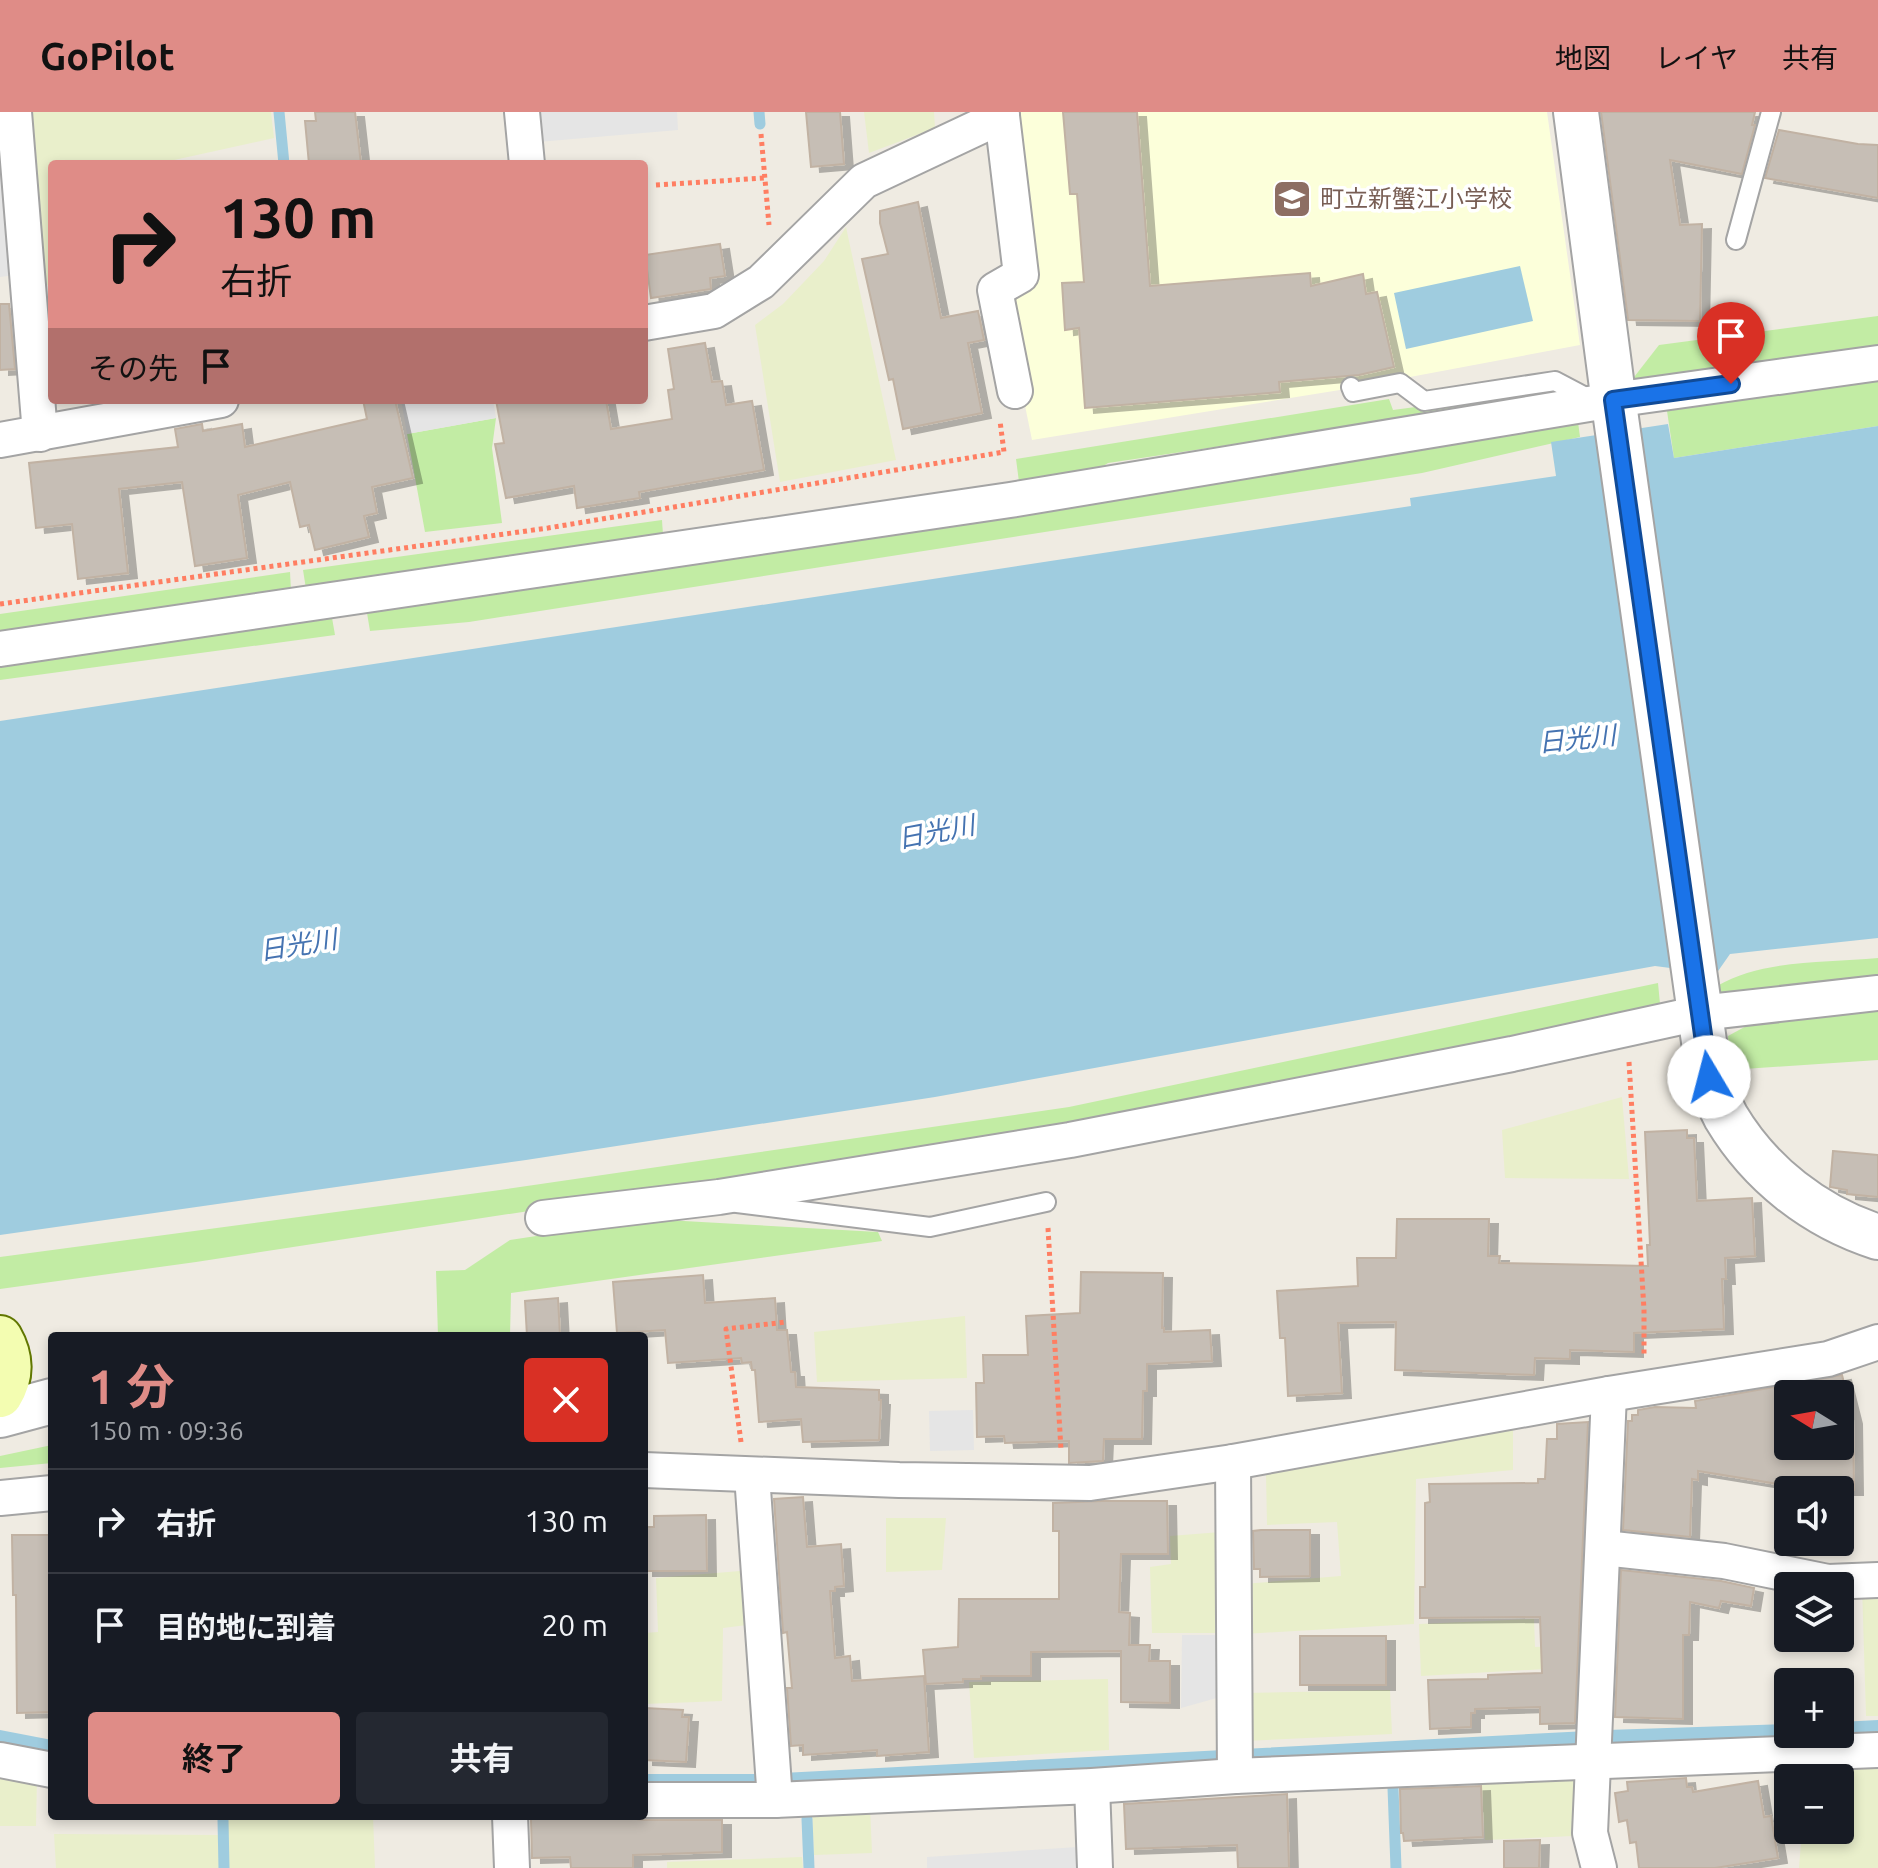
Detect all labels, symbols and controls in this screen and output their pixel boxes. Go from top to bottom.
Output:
text: GoPilot [40,35,175,77]
text: 地図 [1555,42,1611,73]
text: レイヤ [1655,42,1738,73]
text: 共有 [1782,42,1838,73]
school or university icon: 町立新蟹江小学校 [1271,178,1313,220]
place label: 町立新蟹江小学校 [1320,185,1512,212]
text: 130 m [220,186,376,249]
icon: right [88,192,192,296]
text: 右折 [220,260,292,301]
pin [1697,302,1765,384]
icon: arrive [1709,314,1753,358]
icon: arrive [194,344,238,388]
text: その先 [88,351,178,385]
water label: 日光川 [1537,720,1620,757]
water label: 日光川 [895,809,980,853]
water label: 日光川 [257,924,342,965]
position arrow [1667,1035,1751,1119]
button: close [524,1358,608,1442]
text: 1 分 [88,1359,174,1413]
north arrow [1774,1380,1854,1460]
map controls [1774,1380,1854,1844]
text: 150 m · 09:36 [88,1416,244,1445]
button: sound [1774,1476,1854,1556]
icon: right [88,1499,132,1543]
text: 130 m [524,1504,608,1538]
text: 右折 [156,1506,216,1540]
button: layers [1774,1572,1854,1652]
icon: arrive [88,1603,132,1647]
text: 20 m [541,1608,608,1642]
text: 目的地に到着 [156,1610,336,1644]
button: + [1774,1668,1854,1748]
button: 終了 [88,1712,340,1804]
button: 共有 [356,1712,608,1804]
button: − [1774,1764,1854,1844]

